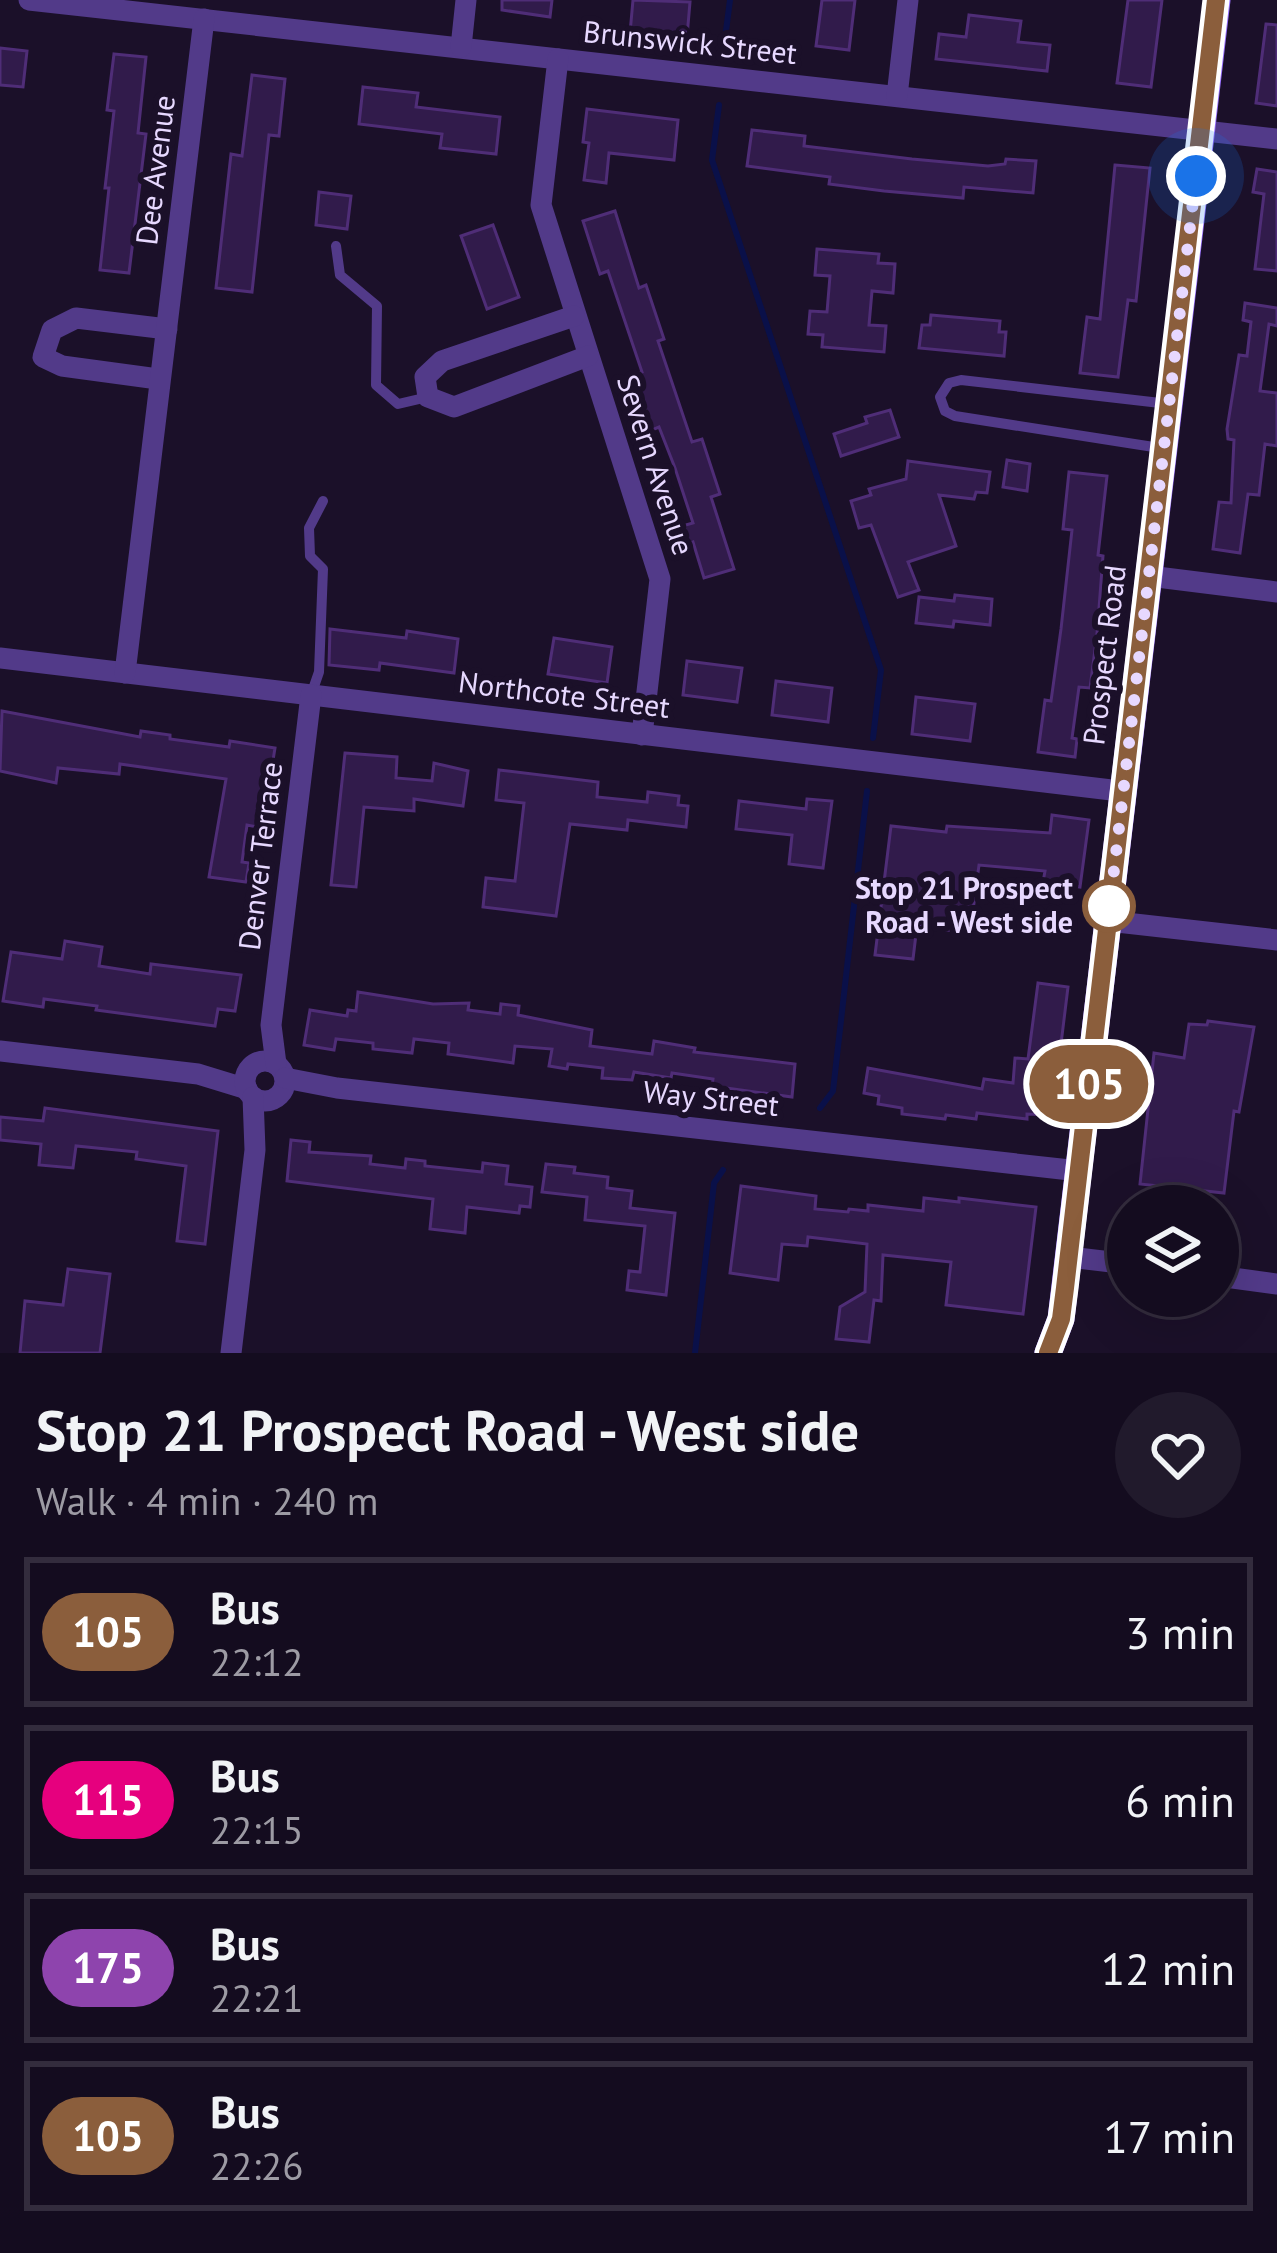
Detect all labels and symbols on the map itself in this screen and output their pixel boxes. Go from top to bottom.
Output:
street label: Brunswick Street [581,11,799,72]
street label: Dee Avenue [126,93,183,247]
your location [1166,146,1226,206]
street label: Severn Avenue [609,369,704,560]
street label: Prospect Road [1073,563,1134,747]
street label: Northcote Street [456,661,672,726]
street label: Denver Terrace [229,759,290,952]
place label: Stop 21 Prospect Road - West side [855,868,1074,941]
marker: Stop 21 Prospect Road - West side [1084,881,1134,931]
line badge: 105 [1020,1045,1158,1123]
street label: Way Street [641,1071,781,1124]

